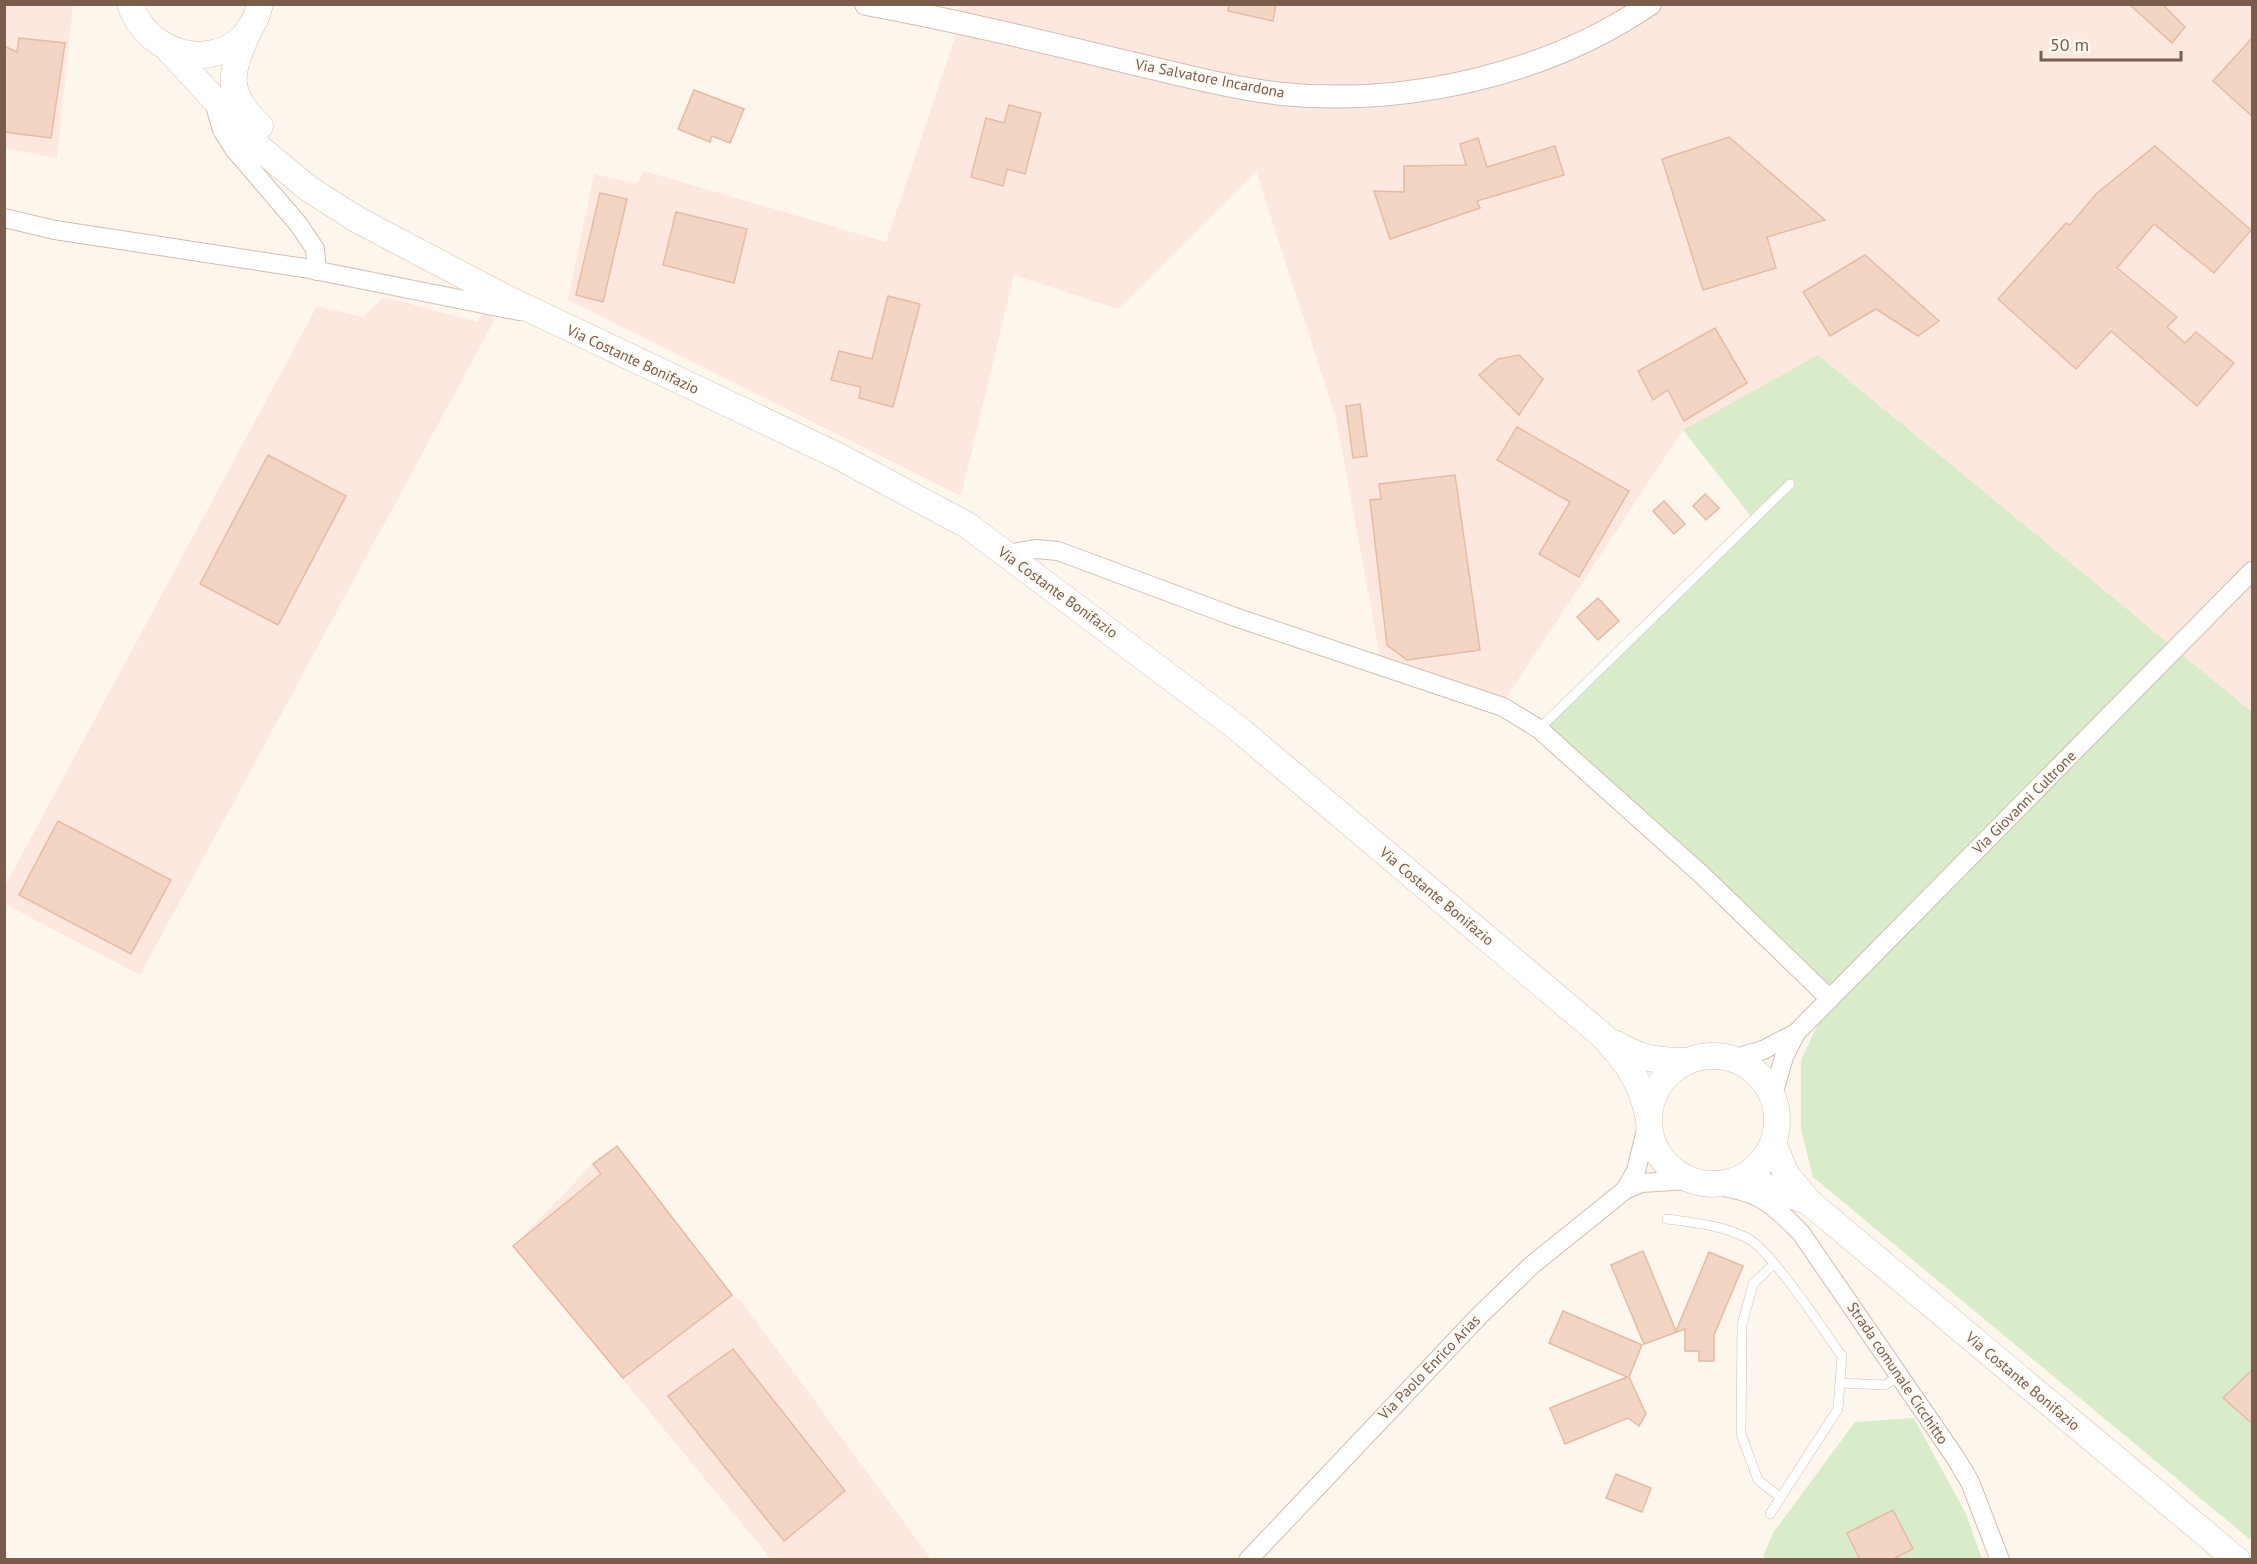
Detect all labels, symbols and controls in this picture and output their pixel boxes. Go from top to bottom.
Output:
scale bar [2041,24,2180,62]
text: 50 m [2050,33,2089,56]
street label: Via Salvatore Incardona [1133,54,1286,102]
street label: Via Costante Bonifazio [563,320,702,398]
street label: Via Costante Bonifazio [993,542,1122,642]
street label: Via Giovanni Cultrone [1967,746,2080,859]
street label: Via Costante Bonifazio [1375,842,1498,949]
street label: Strada comunale Cicchitto [1843,1298,1953,1448]
street label: Via Paolo Enrico Arias [1373,1310,1484,1424]
street label: Via Costante Bonifazio [1961,1327,2084,1434]

